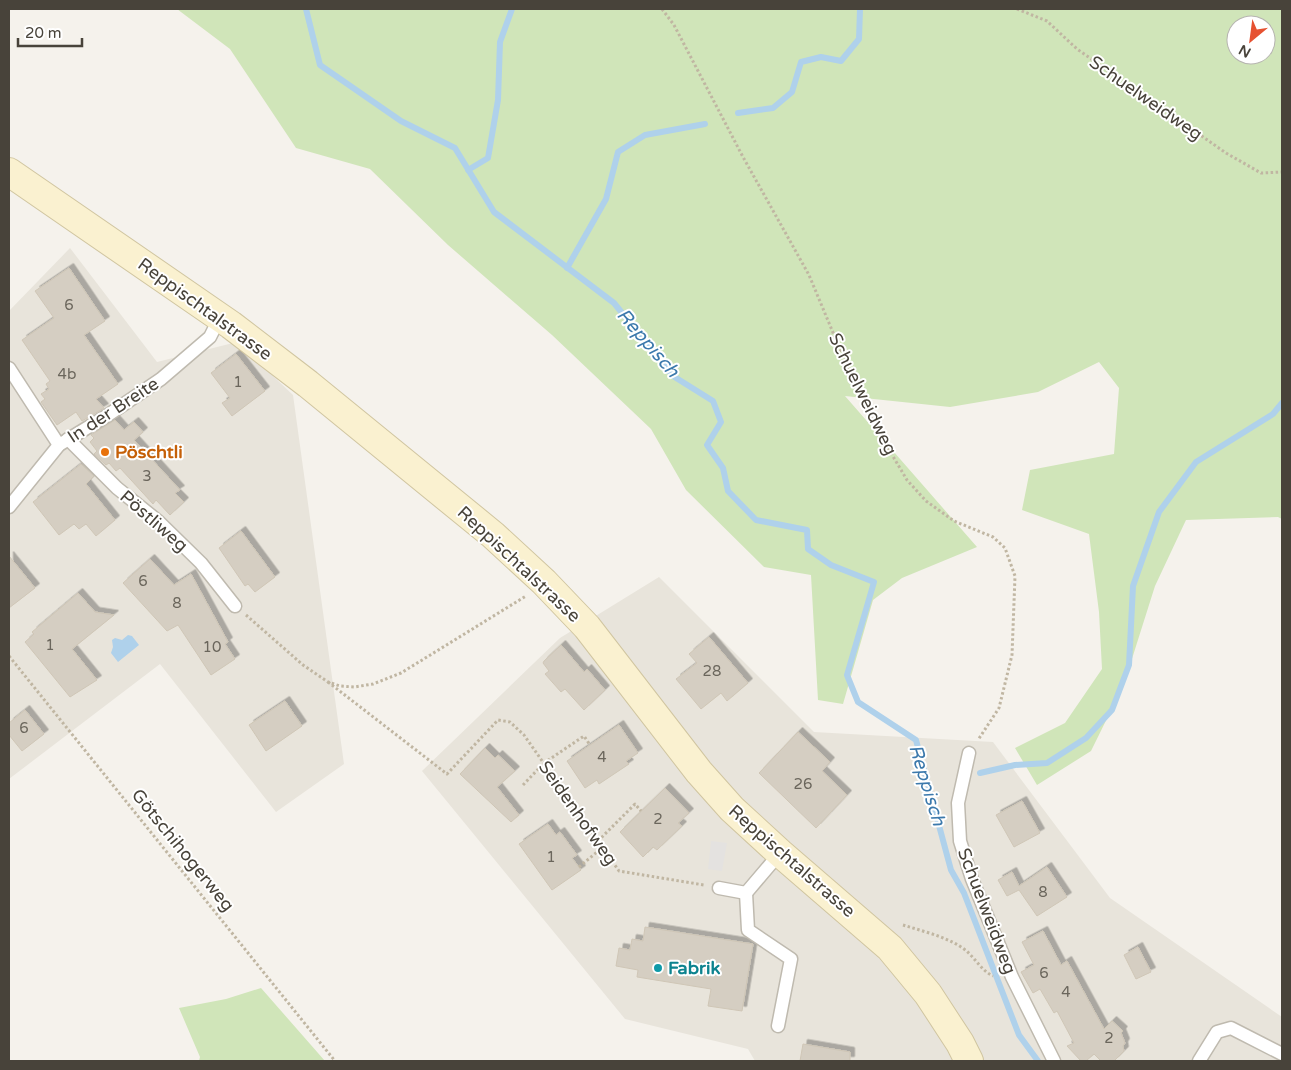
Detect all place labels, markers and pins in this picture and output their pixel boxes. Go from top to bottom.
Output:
place label: Pöschtli [115,441,183,463]
marker: Pöschtli [99,446,111,458]
place label: Fabrik [668,957,720,979]
marker: Fabrik [652,962,664,974]

